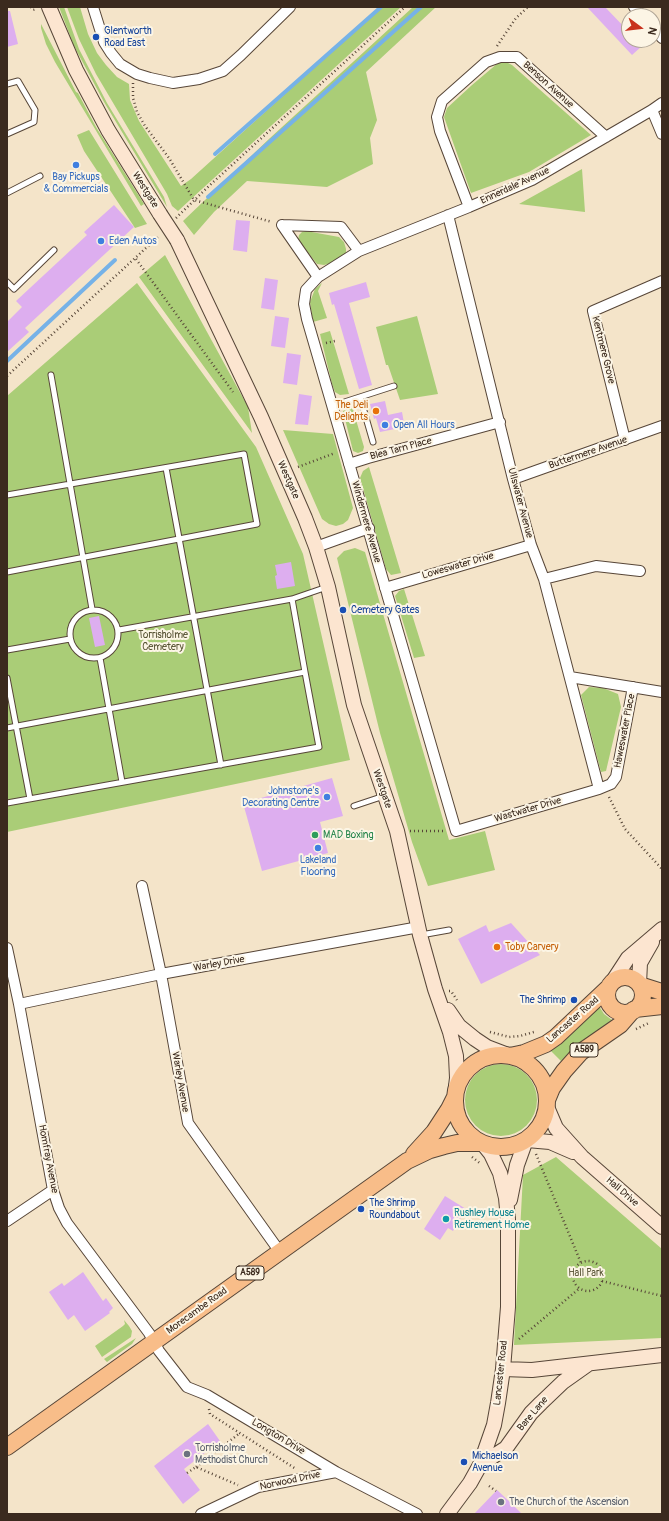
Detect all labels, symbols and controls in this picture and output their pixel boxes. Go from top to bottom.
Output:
north arrow [621,8,661,48]
place label: Glentworth Road East [104,25,152,48]
text: N [645,26,659,36]
marker: Glentworth Road East [91,32,101,42]
street label: Benson Avenue [520,59,576,111]
marker: Bay Pickups & Commercials [71,160,81,170]
street label: Ennerdale Avenue [479,165,551,207]
street label: Westgate [129,170,161,210]
place label: Bay Pickups & Commercials [44,171,108,194]
place label: Eden Autos [109,235,157,247]
marker: Eden Autos [96,236,106,246]
street label: Kentmere Grove [589,315,617,385]
place label: The Deli Delights [334,399,368,422]
marker: The Deli Delights [371,406,381,416]
place label: Open All Hours [393,419,455,431]
marker: Open All Hours [380,420,390,430]
street label: Buttermere Avenue [547,434,629,472]
street label: Blea Tarn Place [369,435,433,463]
street label: Westgate [274,459,302,501]
street label: Ullswater Avenue [505,466,535,540]
street label: Windermere Avenue [349,480,383,564]
street label: Loweswater Drive [421,550,495,582]
place label: Cemetery Gates [351,604,419,616]
marker: Cemetery Gates [338,605,348,615]
park label: Torrisholme Cemetery [138,629,188,652]
street label: Haweswater Place [612,693,638,769]
street label: Westgate [370,768,394,810]
place label: Johnstone's Decorating Centre [242,785,319,808]
marker: Johnstone's Decorating Centre [322,792,332,802]
street label: Wastwater Drive [493,795,563,825]
place label: MAD Boxing [323,829,373,841]
marker: MAD Boxing [310,830,320,840]
marker: Lakeland Flooring [313,843,323,853]
place label: Lakeland Flooring [300,854,336,878]
place label: Toby Carvery [505,941,558,953]
marker: Toby Carvery [492,942,502,952]
street label: Warley Drive [192,954,246,974]
place label: The Shrimp [519,994,566,1006]
street label: Lancaster Road [544,994,602,1046]
marker: The Shrimp [569,995,579,1005]
road number: A589 [570,1043,598,1057]
street label: Warley Avenue [169,1051,191,1113]
street label: Homfray Avenue [35,1124,61,1194]
street label: Hall Drive [603,1175,641,1209]
place label: The Shrimp Roundabout [369,1197,420,1220]
marker: The Shrimp Roundabout [356,1204,366,1214]
place label: Rushley House Retirement Home [454,1207,529,1230]
marker: Rushley House Retirement Home [441,1214,451,1224]
road number: A589 [236,1266,264,1280]
park label: Hall Park [568,1267,604,1279]
street label: Morecambe Road [164,1285,230,1337]
street label: Lancaster Road [492,1340,510,1406]
street label: Bare Lane [515,1394,551,1434]
street label: Longton Drive [249,1416,307,1458]
place label: Torrisholme Methodist Church [195,1442,268,1466]
marker: Torrisholme Methodist Church [182,1449,192,1459]
place label: Michaelson Avenue [472,1450,518,1474]
marker: Michaelson Avenue [459,1457,469,1467]
street label: Norwood Drive [259,1469,321,1493]
place label: The Church of the Ascension [509,1496,629,1508]
marker: The Church of the Ascension [496,1497,506,1507]

